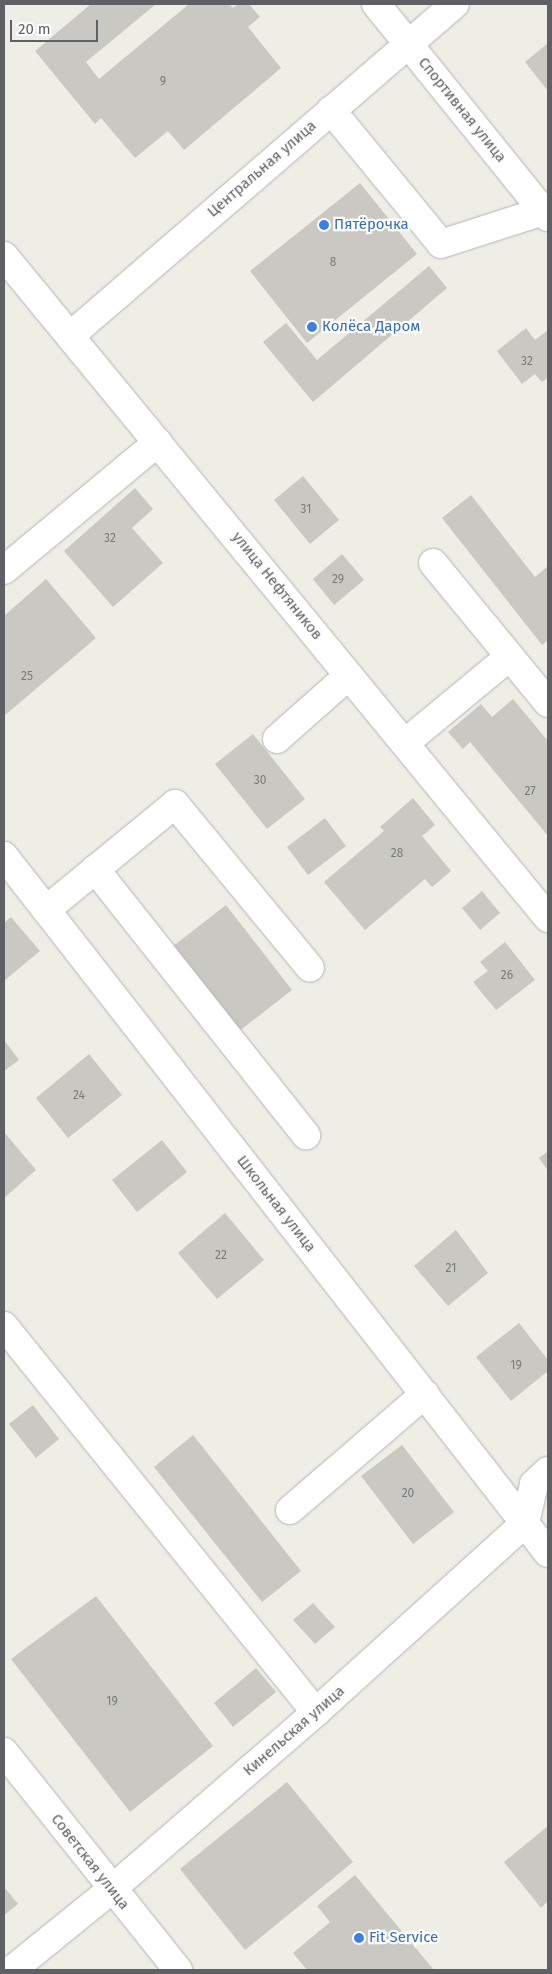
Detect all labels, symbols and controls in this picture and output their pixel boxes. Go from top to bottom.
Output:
scale bar [12,10,100,42]
text: 20 m [18,20,51,38]
street label: Спортивная улица [414,54,510,166]
house number: 9 [160,75,166,89]
street label: Центральная улица [204,117,320,221]
place label: Пятёрочка [334,216,409,234]
marker: Пятёрочка [318,219,330,231]
house number: 8 [330,256,336,270]
place label: Колёса Даром [322,318,420,336]
marker: Колёса Даром [306,321,318,333]
house number: 32 [521,355,533,369]
house number: 31 [301,503,311,517]
street label: улица Нефтяников [228,528,326,644]
house number: 32 [104,532,116,546]
house number: 29 [332,573,344,587]
house number: 25 [21,670,33,684]
house number: 30 [254,774,266,788]
house number: 27 [524,785,536,799]
house number: 28 [391,847,403,861]
house number: 26 [501,969,513,983]
house number: 24 [73,1089,85,1103]
street label: Школьная улица [233,1152,319,1256]
house number: 22 [215,1249,227,1263]
house number: 21 [446,1262,456,1276]
house number: 19 [510,1359,522,1373]
house number: 20 [402,1487,414,1501]
street label: Кинельская улица [240,1682,348,1780]
house number: 19 [106,1695,118,1709]
street label: Советская улица [47,1811,133,1913]
place label: Fit Service [369,1929,438,1947]
marker: Fit Service [353,1932,365,1944]

